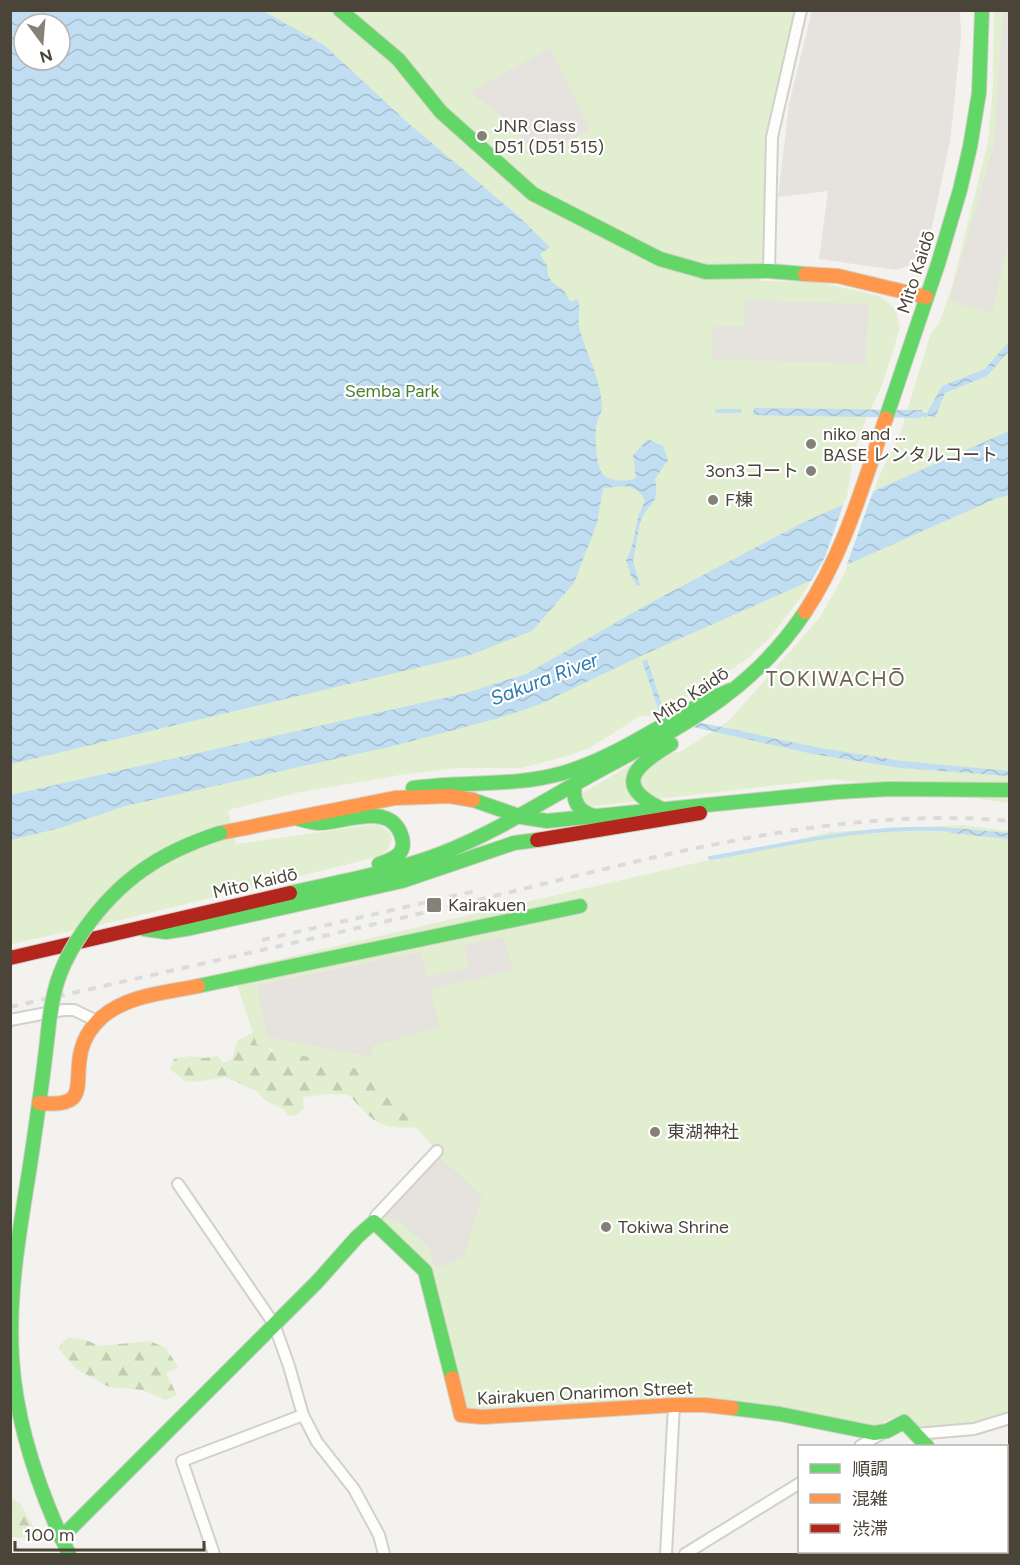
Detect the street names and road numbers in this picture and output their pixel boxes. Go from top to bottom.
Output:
street label: Mito Kaidō [892,228,940,316]
street label: Mito Kaidō [649,662,733,728]
street label: Mito Kaidō [211,863,299,903]
street label: Kairakuen Onarimon Street [476,1376,694,1410]

